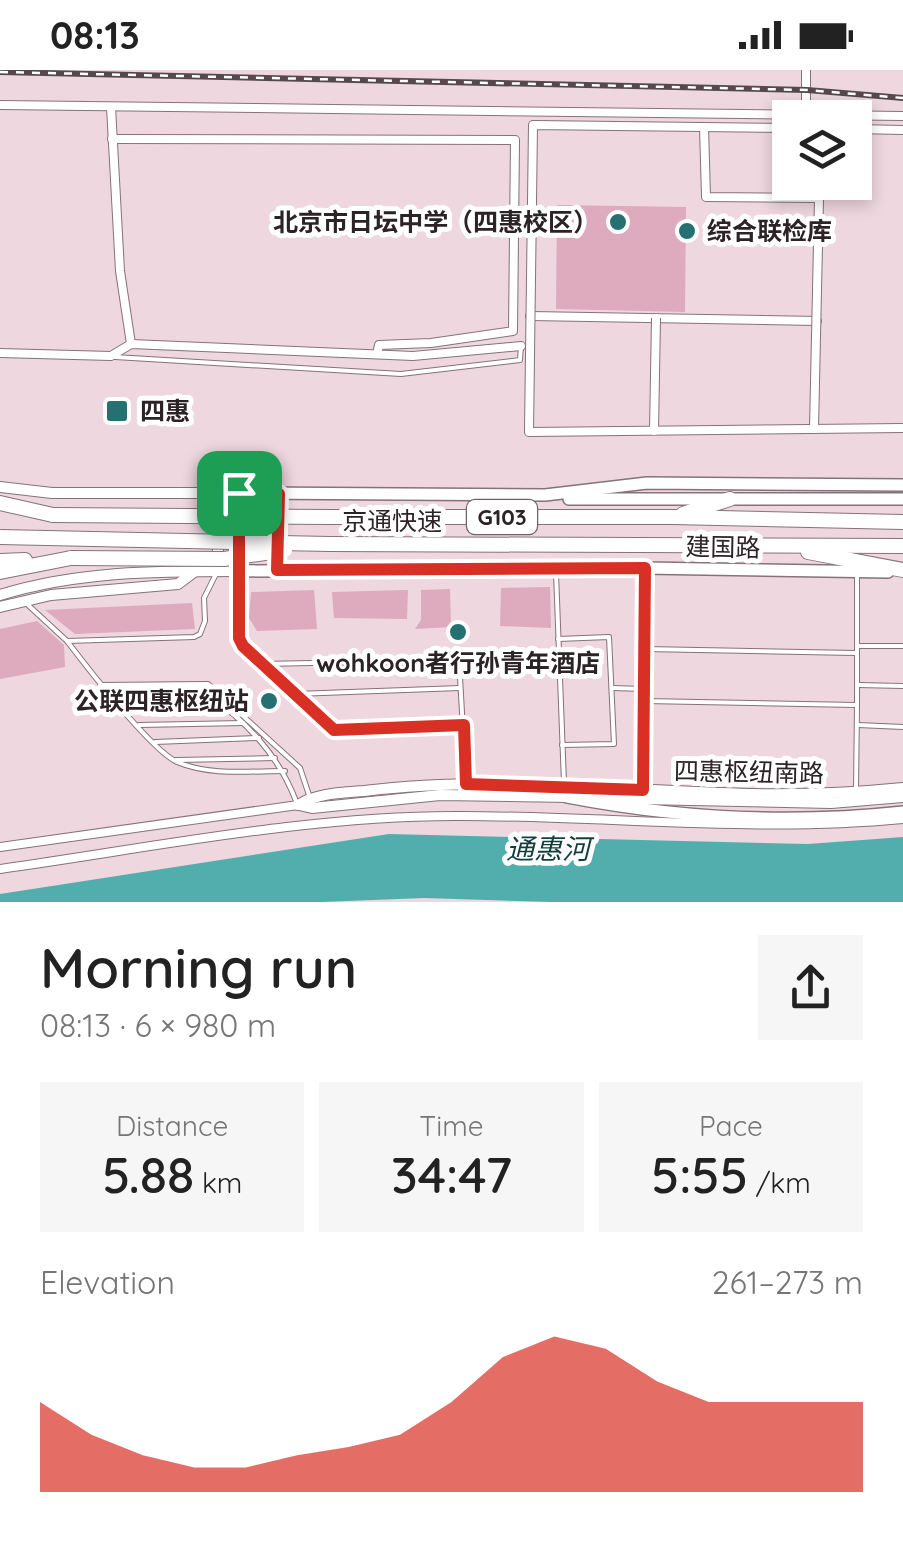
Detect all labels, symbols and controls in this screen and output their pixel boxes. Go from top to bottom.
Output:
text: 08:13 [50,11,140,59]
map controls [772,100,872,200]
button: layers [772,100,872,200]
place label: 北京市日坛中学（四惠校区） [273,206,598,237]
marker: 北京市日坛中学（四惠校区） [607,211,629,233]
place label: 综合联检库 [707,215,832,246]
marker: 综合联检库 [676,220,698,242]
place label: 四惠 [140,395,190,426]
marker: 四惠 [104,398,130,424]
pin [197,451,282,536]
icon: arrive [212,466,267,521]
road number: G103 [467,500,537,534]
street label: 京通快速 [342,505,442,536]
street label: 建国路 [685,530,761,563]
marker: wohkoon者行孙青年酒店 [447,621,469,643]
place label: wohkoon者行孙青年酒店 [316,647,600,678]
place label: 公联四惠枢纽站 [74,685,249,716]
marker: 公联四惠枢纽站 [258,690,280,712]
street label: 四惠枢纽南路 [674,755,824,788]
water label: 通惠河 [506,831,595,866]
text: Morning run [40,933,357,1002]
button: share [758,935,863,1040]
text: 08:13 · 6 × 980 m [40,1005,276,1045]
text: Distance [116,1108,228,1143]
text: Time [419,1108,484,1143]
text: Pace [699,1108,763,1143]
text: 5.88 [102,1143,194,1206]
text: 34:47 [391,1143,512,1206]
text: 5:55 [651,1143,748,1206]
text: km [194,1165,242,1200]
text: /km [748,1165,811,1200]
text: Elevation [40,1262,175,1302]
text: 261–273 m [712,1262,863,1302]

